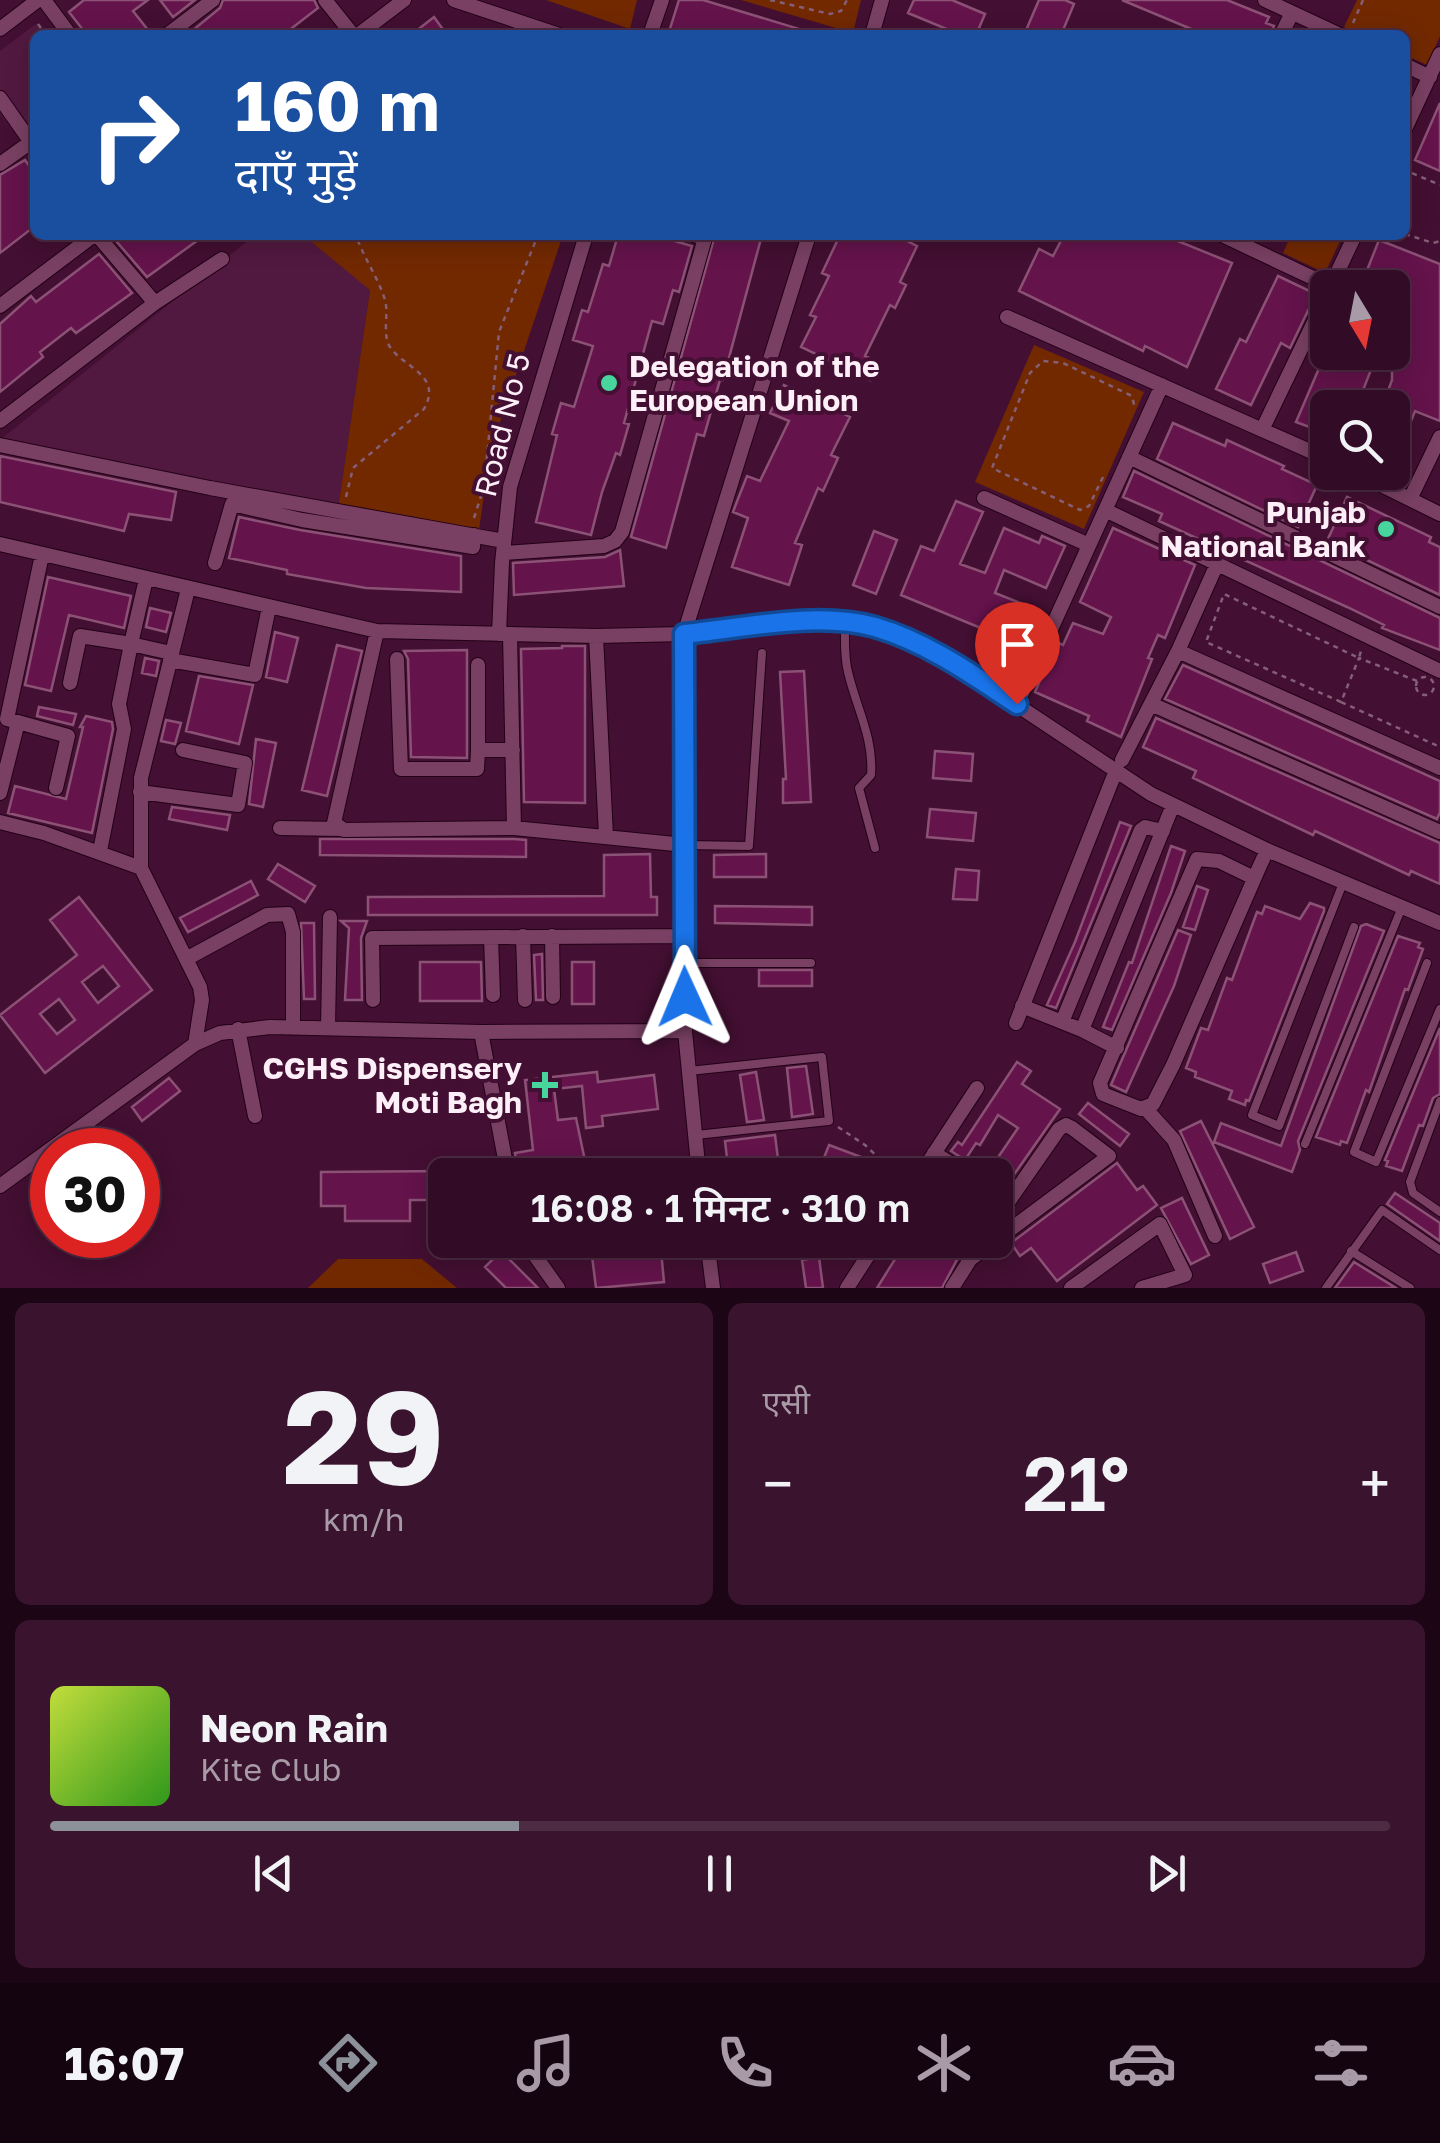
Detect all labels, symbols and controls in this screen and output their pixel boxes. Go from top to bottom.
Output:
text: 160 m [235,62,440,146]
icon: right [70,70,200,200]
text: दाएँ मुड़ें [235,147,358,201]
north arrow [1310,270,1410,370]
map controls [1310,270,1410,490]
place label: Delegation of the European Union [629,348,880,418]
street label: Road No 5 [467,349,537,501]
marker: Delegation of the European Union [598,372,620,394]
button: search [1310,390,1410,490]
place label: Punjab National Bank [1160,494,1367,564]
marker: Punjab National Bank [1375,518,1397,540]
pin [975,602,1060,705]
icon: arrive [990,617,1045,672]
position arrow [633,945,737,1049]
place label: CGHS Dispensery Moti Bagh [263,1050,522,1120]
marker: CGHS Dispensery Moti Bagh [532,1072,558,1098]
speed limit sign: 30 [30,1128,160,1258]
text: 16:08 · 1 मिनट · 310 m [531,1185,910,1230]
text: 29 [283,1357,445,1513]
text: एसी [763,1383,810,1421]
text: 21° [1023,1437,1130,1528]
text: − [763,1450,793,1516]
text: + [1360,1450,1390,1516]
text: km/h [323,1500,404,1538]
text: Neon Rain [200,1705,388,1750]
text: Kite Club [200,1750,341,1788]
icon: previous [246,1846,301,1901]
icon: pause [692,1846,747,1901]
icon: next [1139,1846,1194,1901]
icon: directions [313,2028,383,2098]
icon: music [511,2028,581,2098]
icon: phone [710,2028,780,2098]
icon: climate [909,2028,979,2098]
icon: car [1107,2028,1177,2098]
icon: filters [1306,2028,1376,2098]
text: 16:07 [64,2036,184,2090]

